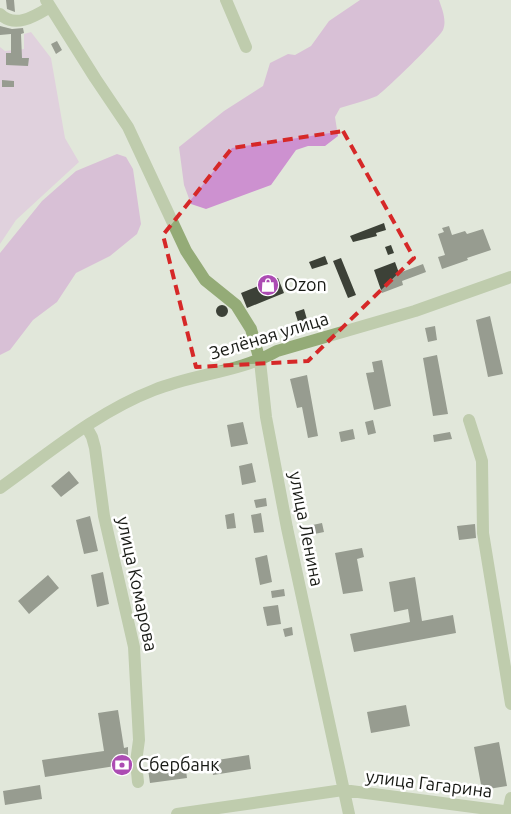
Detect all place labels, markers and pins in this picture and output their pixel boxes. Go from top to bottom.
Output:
shop icon: Ozon [256,273,280,297]
place label: Ozon [284,274,327,294]
bank icon: Сбербанк [110,753,134,777]
place label: Сбербанк [138,754,220,774]

